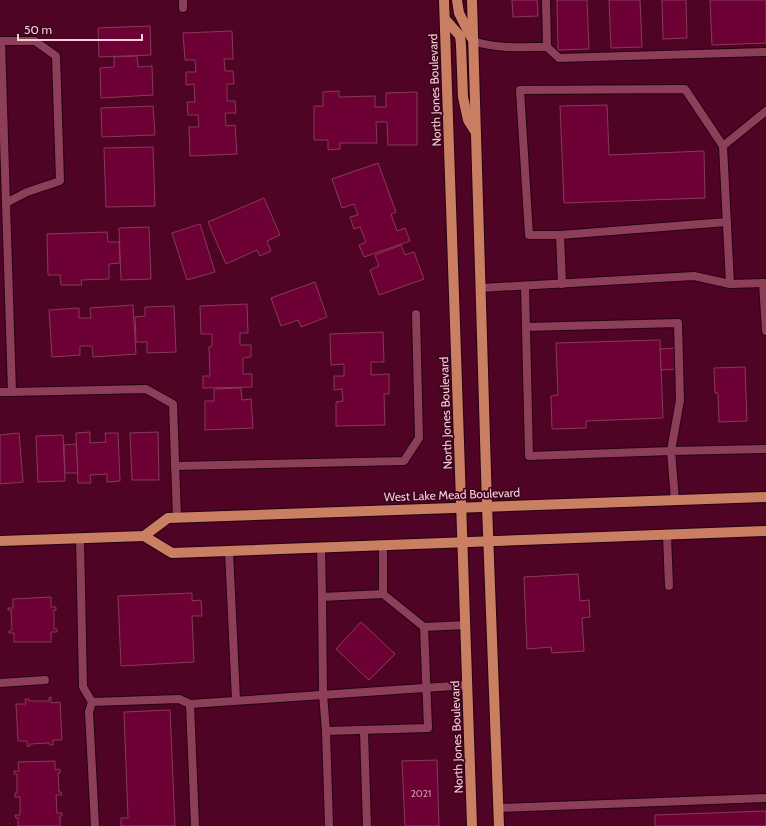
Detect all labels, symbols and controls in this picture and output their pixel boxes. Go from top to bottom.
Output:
scale bar [18,16,142,42]
text: 50 m [24,22,52,37]
street label: North Jones Boulevard [425,33,444,147]
street label: North Jones Boulevard [436,356,455,470]
street label: West Lake Mead Boulevard [384,485,520,504]
street label: North Jones Boulevard [447,680,466,794]
house number: 2021 [411,787,431,800]

